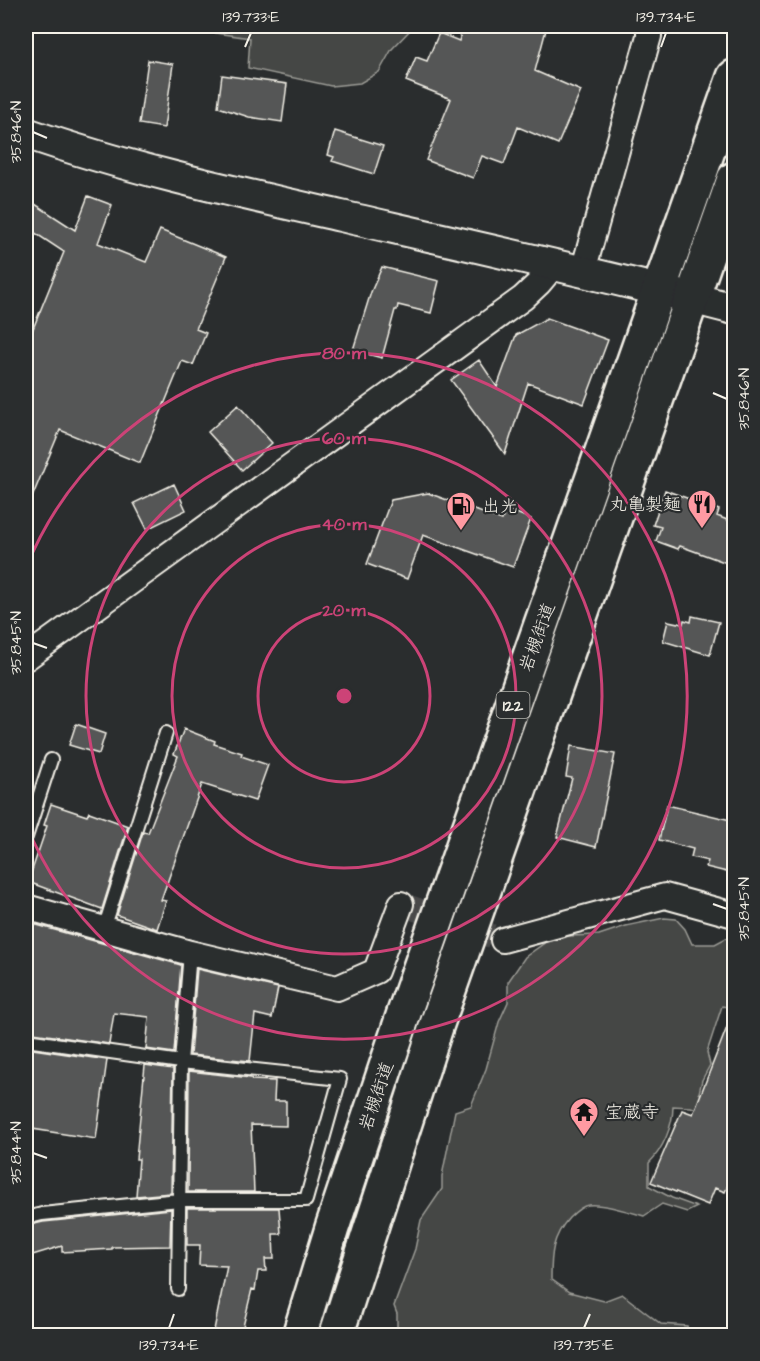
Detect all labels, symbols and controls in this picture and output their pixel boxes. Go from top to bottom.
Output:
text: 139.733°E [223,7,280,28]
text: 139.734°E [636,7,696,28]
text: 35.846°N [6,101,27,163]
text: 80 m [322,341,367,366]
text: 35.846°N [734,368,755,430]
text: 60 m [322,426,367,451]
restaurant icon: 丸亀製麺 [686,488,718,530]
fuel station icon: 出光 [445,490,477,532]
place label: 丸亀製麺 [609,492,681,517]
place label: 出光 [482,494,518,519]
text: 40 m [322,512,367,537]
text: 20 m [322,598,366,623]
street label: 岩槻街道 [513,599,562,675]
text: 35.845°N [6,611,27,675]
centre of rings [334,686,354,706]
road number: 122 [496,692,530,718]
text: 35.845°N [734,877,755,941]
street label: 岩槻街道 [353,1058,400,1134]
temple icon: 宝蔵寺 [568,1096,600,1138]
place label: 宝蔵寺 [605,1100,659,1125]
text: 35.844°N [6,1121,27,1185]
text: 139.734°E [139,1335,199,1356]
text: 139.735°E [554,1335,614,1356]

